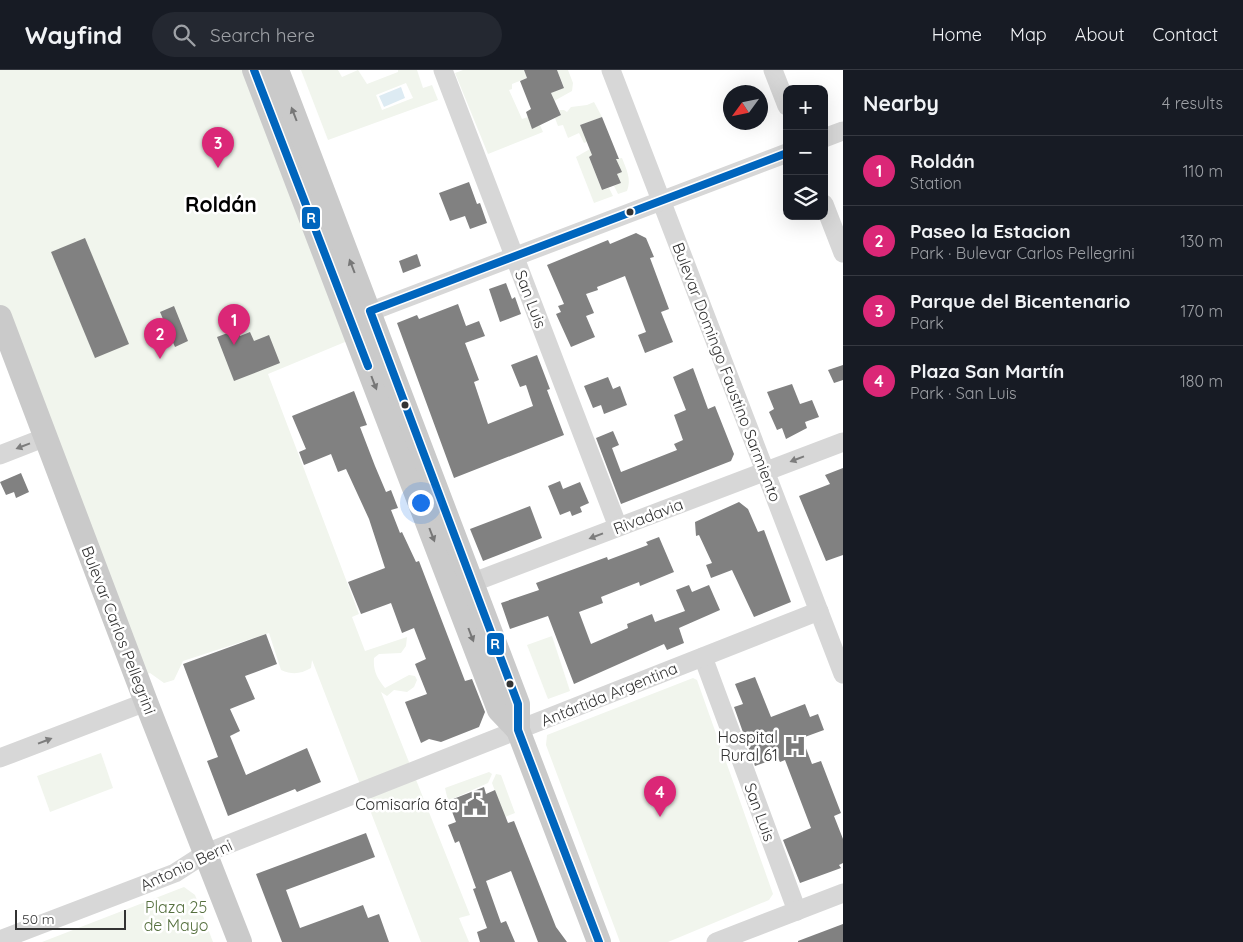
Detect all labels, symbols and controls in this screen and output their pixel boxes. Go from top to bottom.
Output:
search box [152,12,502,57]
text: Wayfind [25,20,122,50]
icon: search [170,21,198,49]
text: Search here [210,23,315,47]
text: Home [932,23,982,46]
text: Map [1010,23,1047,46]
text: About [1075,23,1125,46]
text: Contact [1153,23,1218,46]
north arrow [723,85,768,130]
map controls [783,85,828,220]
button: + [783,85,828,130]
text: Nearby [863,90,939,116]
text: 4 results [1162,93,1223,113]
one-way arrow [290,106,298,121]
pin: 3 [202,127,234,168]
button: − [783,130,828,175]
text: Roldán [910,149,975,173]
text: 1 [876,161,882,181]
text: 110 m [1183,161,1223,181]
text: Station [910,173,962,193]
button: layers [783,175,828,220]
district label: Roldán [185,191,257,217]
line badge: R [301,206,321,230]
unlabelled marker [625,207,635,217]
text: R [306,209,316,227]
text: Paseo la Estacion [910,219,1071,243]
text: 2 [874,231,884,251]
text: 130 m [1180,231,1223,251]
street label: Bulevar Domingo Faustino Sarmiento [668,240,786,504]
text: Park · Bulevar Carlos Pellegrini [910,243,1135,263]
one-way arrow [348,259,356,273]
street label: San Luis [511,267,551,331]
text: Parque del Bicentenario [910,289,1130,313]
text: 3 [875,301,883,321]
text: 170 m [1180,301,1223,321]
pin: 1 [218,304,250,345]
text: Park [910,313,944,333]
pin: 2 [144,318,176,359]
text: Plaza San Martín [910,359,1064,383]
text: 4 [874,371,884,391]
text: 180 m [1180,371,1223,391]
one-way arrow [370,376,378,391]
text: Park · San Luis [910,383,1017,403]
unlabelled marker [400,400,410,410]
one-way arrow [15,442,30,450]
one-way arrow [790,456,805,463]
your location [408,490,434,516]
street label: Rivadavia [610,494,686,538]
one-way arrow [428,528,436,543]
one-way arrow [589,532,604,540]
street label: Bulevar Carlos Pellegrini [78,543,160,717]
one-way arrow [467,628,475,643]
line badge: R [486,632,505,656]
text: R [490,635,500,653]
street label: Antártida Argentina [538,657,680,731]
unlabelled marker [505,679,515,689]
place label: Hospital Rural 61 [717,727,778,765]
hospital icon: Hospital Rural 61 [782,733,808,759]
one-way arrow [38,736,53,744]
pin: 4 [644,776,676,817]
street label: San Luis [740,780,780,844]
public building icon: Comisaría 6ta [462,791,488,817]
place label: Comisaría 6ta [355,794,458,814]
street label: Antonio Berni [137,835,235,895]
park label: Plaza 25 de Mayo [144,897,208,935]
scale bar [15,907,126,930]
text: 50 m [22,910,55,928]

